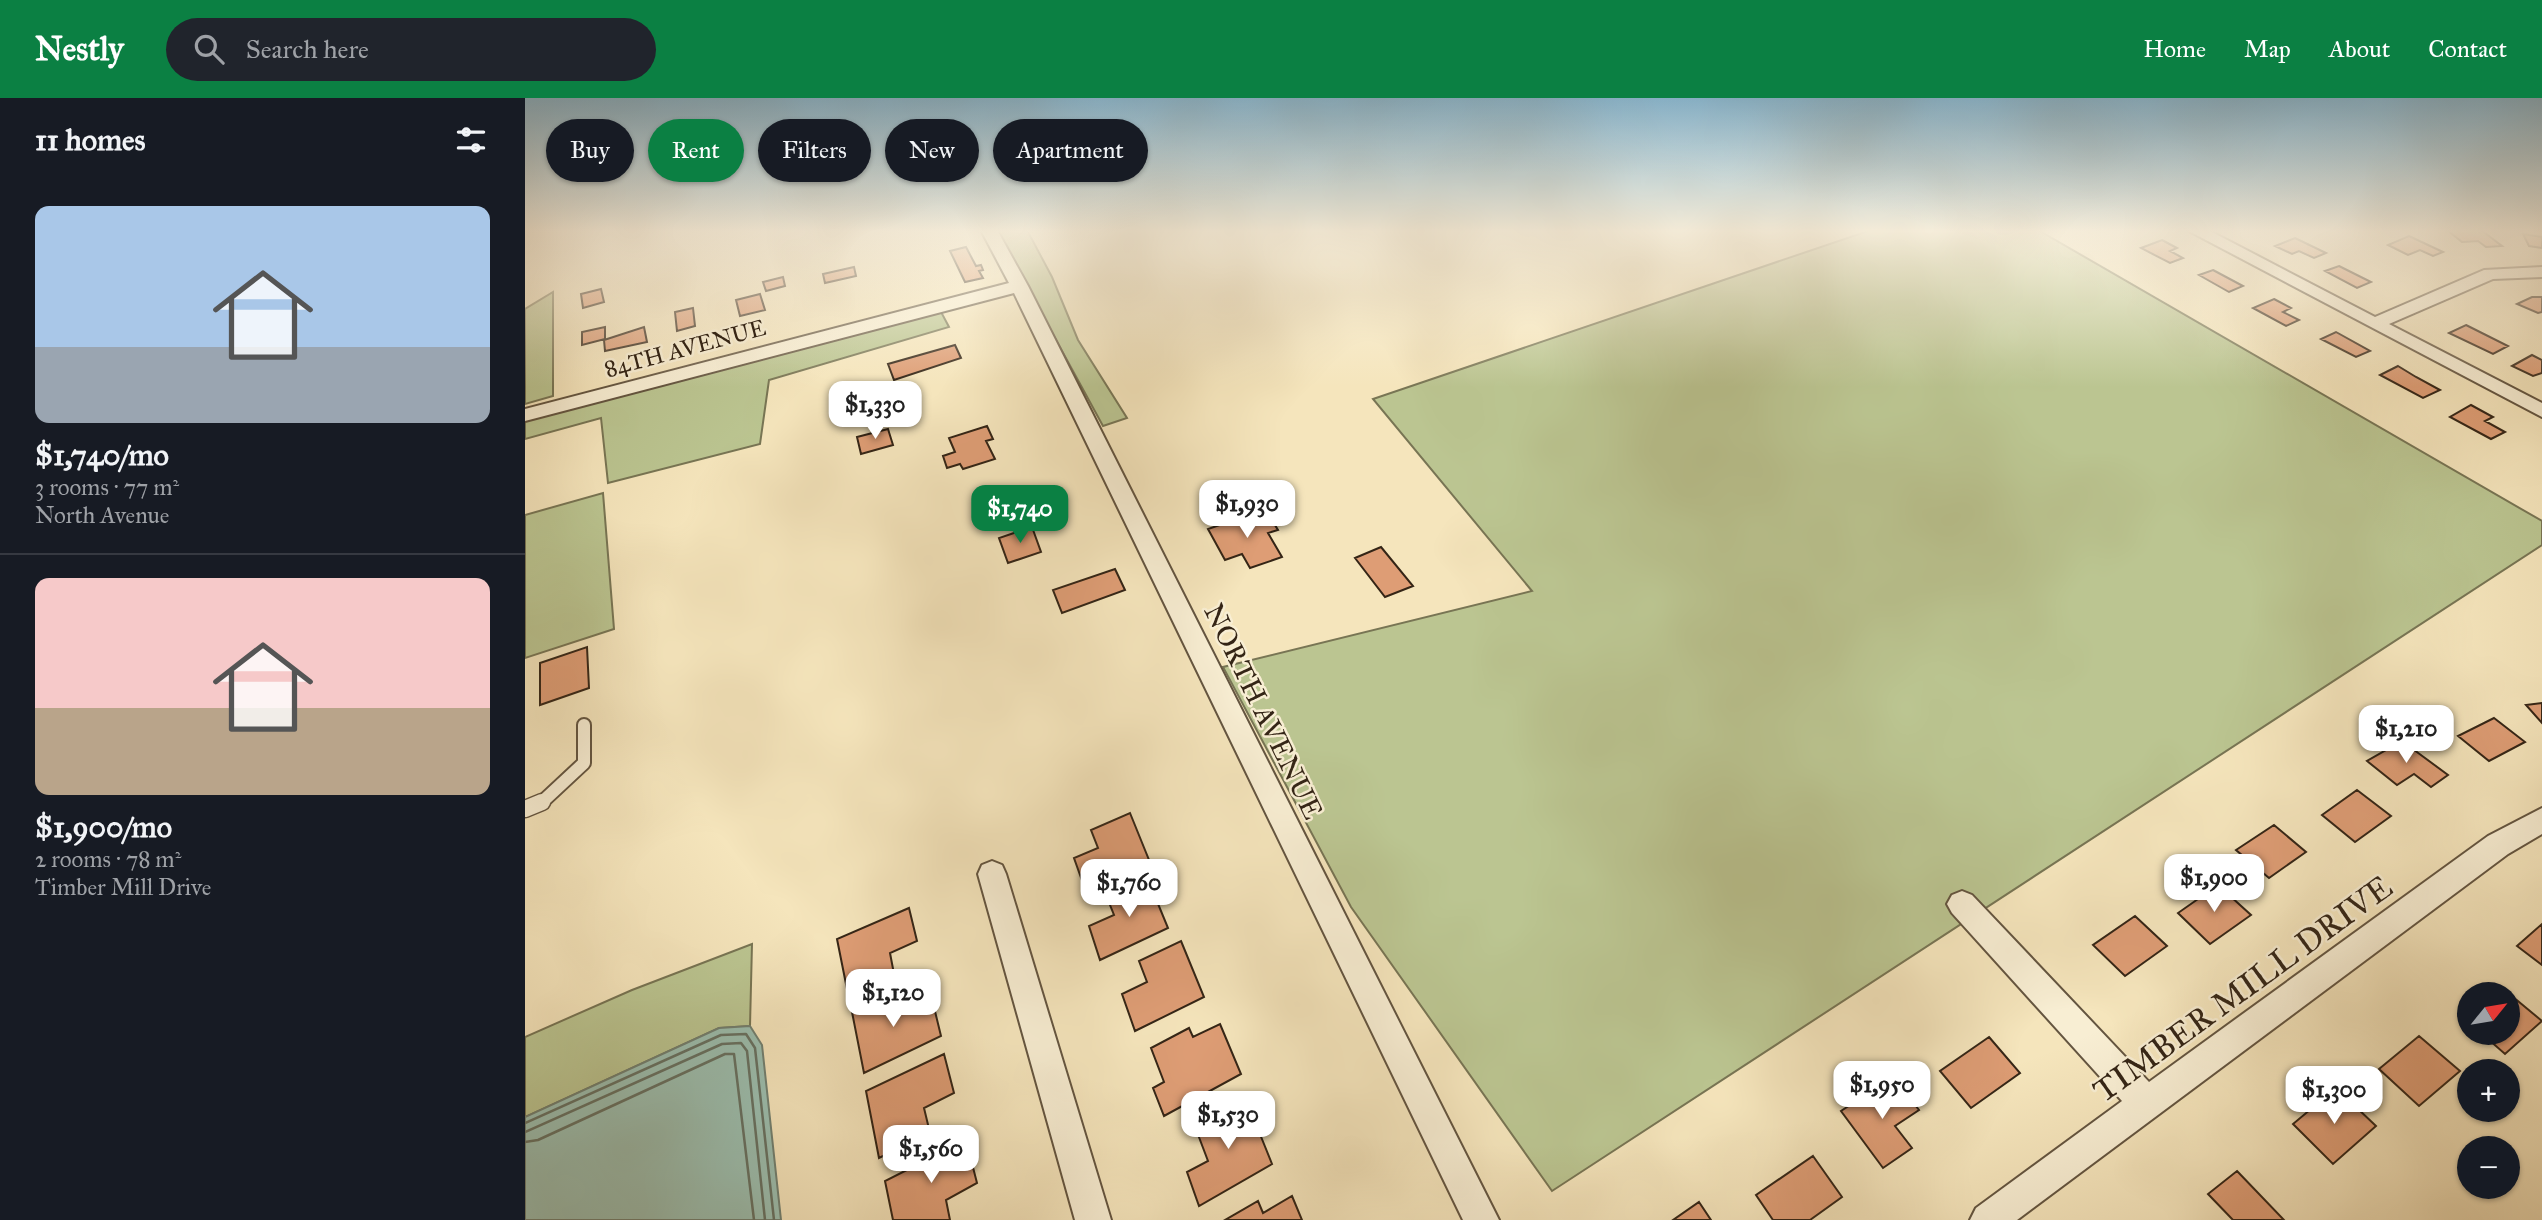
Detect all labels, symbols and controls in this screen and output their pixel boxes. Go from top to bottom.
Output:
search box [166,18,656,81]
text: Nestly [35,29,124,69]
icon: search [190,30,228,68]
text: Search here [246,33,369,65]
text: Home [2143,34,2206,64]
text: Map [2244,34,2291,64]
text: About [2329,34,2390,64]
text: Contact [2428,34,2507,64]
chip: Buy [546,119,634,182]
chip: Rent [648,119,744,182]
chip: Filters [758,119,871,182]
chip: New [885,119,979,182]
chip: Apartment [993,119,1148,182]
icon: filters [452,121,490,159]
text: 11 homes [35,122,146,158]
icon: home [200,252,326,378]
street label: 84TH AVENUE [601,313,769,383]
pin: $1,330 [818,382,932,441]
text: $1,330 [845,390,905,418]
text: $1,740/mo [35,437,169,473]
text: 3 rooms · 77 m² [35,473,179,501]
pin: $1,930 [1190,480,1304,540]
pin: $1,740 [963,486,1077,545]
text: $1,930 [1215,489,1279,517]
text: $1,740 [987,494,1053,522]
text: North Avenue [35,501,169,529]
street label: NORTH AVENUE [1196,598,1331,825]
icon: home [200,624,326,750]
pin: $1,210 [2349,706,2463,765]
text: $1,210 [2375,714,2437,742]
text: $1,900/mo [35,809,172,845]
text: 2 rooms · 78 m² [35,845,181,873]
pin: $1,900 [2157,854,2271,914]
pin: $1,760 [1072,860,1186,919]
text: $1,900 [2180,863,2248,891]
street label: TIMBER MILL DRIVE [2085,867,2400,1111]
text: $1,760 [1097,868,1161,896]
text: Timber Mill Drive [35,873,211,901]
pin: $1,120 [836,970,950,1029]
text: $1,120 [862,978,924,1006]
north arrow [2457,982,2520,1045]
map controls [2457,982,2520,1199]
button: + [2457,1059,2520,1122]
pin: $1,950 [1825,1062,1939,1121]
pin: $1,300 [2277,1066,2391,1126]
text: $1,950 [1849,1070,1915,1098]
text: $1,300 [2302,1075,2366,1103]
pin: $1,530 [1171,1091,1285,1151]
text: $1,530 [1197,1100,1259,1128]
pin: $1,560 [874,1126,988,1185]
text: $1,560 [899,1134,963,1162]
button: − [2457,1136,2520,1199]

